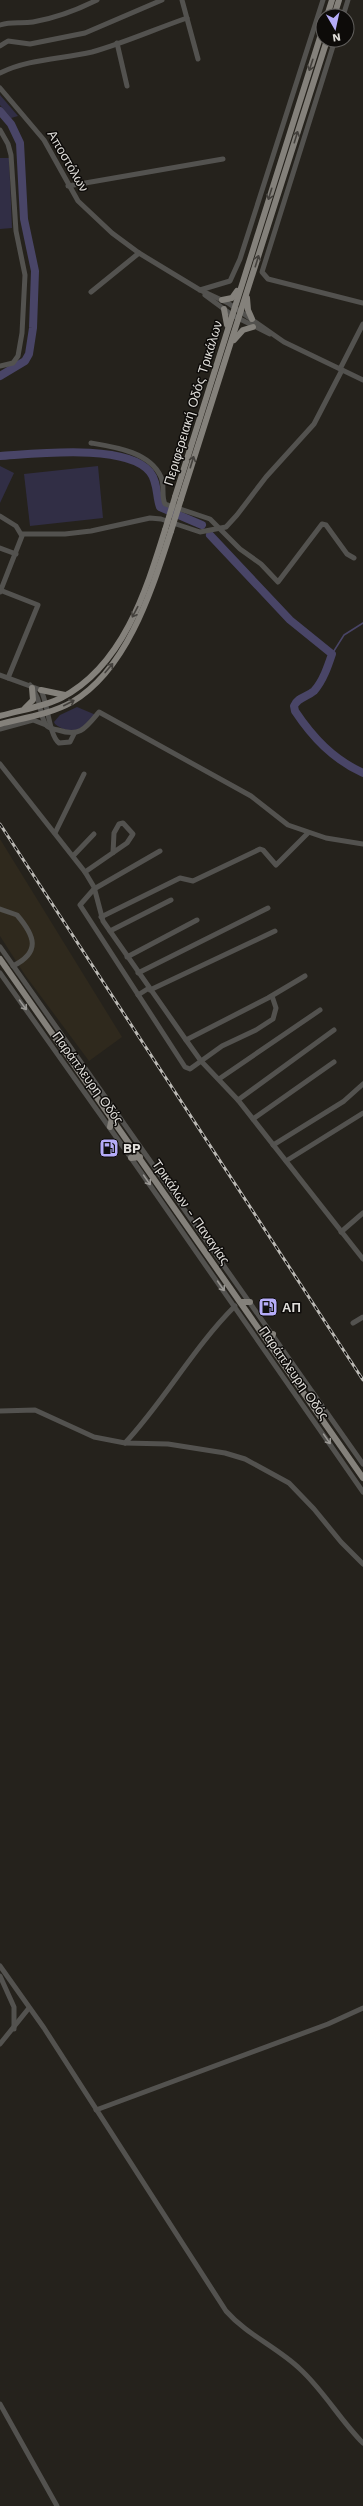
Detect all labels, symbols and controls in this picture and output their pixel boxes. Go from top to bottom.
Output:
north arrow [315,8,355,48]
text: N [331,30,342,44]
one-way arrow [307,58,314,71]
street label: Αποστόλων [44,128,92,194]
one-way arrow [293,131,300,144]
one-way arrow [266,188,273,201]
one-way arrow [254,255,261,268]
street label: Περιφερειακή Οδός Τρικάλων [161,319,225,487]
one-way arrow [189,456,196,469]
one-way arrow [131,606,138,618]
one-way arrow [104,663,113,673]
one-way arrow [62,699,74,707]
one-way arrow [19,999,27,1010]
street label: Παράπλευρη Οδός [49,1029,127,1127]
fuel station icon: BP [98,1137,120,1159]
place label: BP [123,1141,141,1156]
street label: Τρικάλων - Παναγίας [149,1157,233,1267]
one-way arrow [143,1174,151,1185]
one-way arrow [217,1281,225,1292]
fuel station icon: ΑΠ [257,1296,279,1318]
place label: ΑΠ [282,1300,301,1315]
street label: Παράπλευρη Οδός [256,1323,332,1423]
one-way arrow [323,1434,331,1445]

